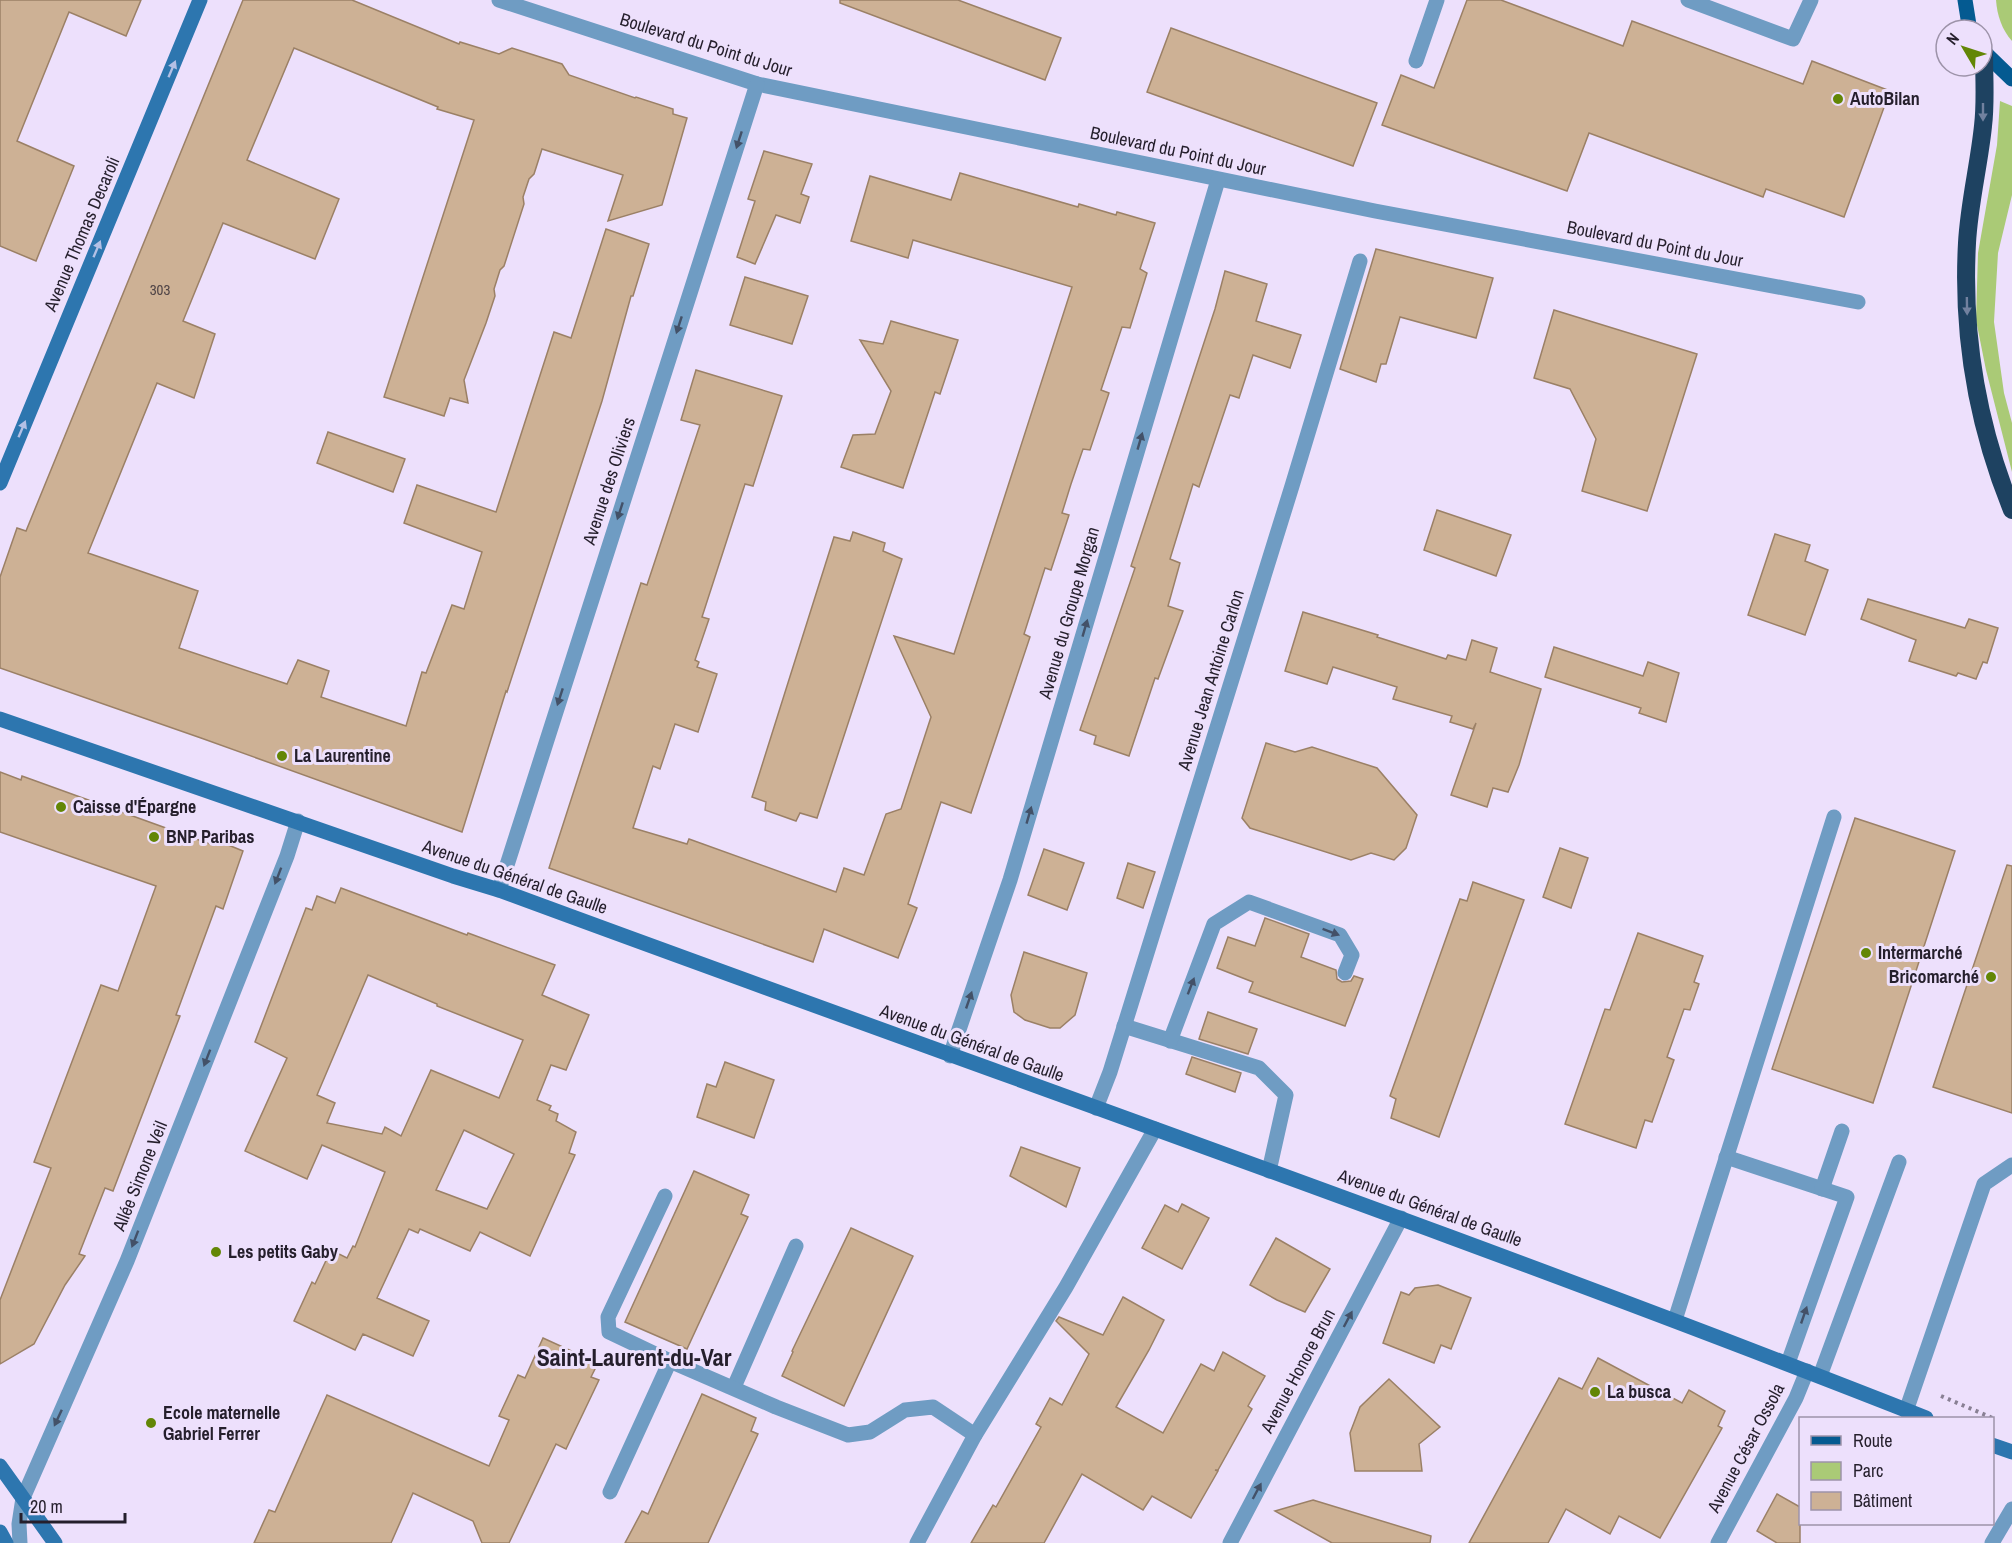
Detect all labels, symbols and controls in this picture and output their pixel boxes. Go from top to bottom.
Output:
street label: Boulevard du Point du Jour [617,6,795,83]
north arrow [1934,18,1994,78]
text: N [1941,28,1964,49]
one-way arrow [168,60,177,78]
place label: AutoBilan [1850,86,1920,111]
marker: AutoBilan [1831,92,1845,106]
one-way arrow [1979,102,1988,121]
street label: Boulevard du Point du Jour [1088,120,1268,181]
one-way arrow [733,131,743,149]
street label: Avenue Thomas Decaroli [37,153,125,316]
street label: Boulevard du Point du Jour [1565,214,1745,273]
one-way arrow [93,240,102,258]
house number: 303 [150,279,170,300]
one-way arrow [1962,296,1972,315]
one-way arrow [674,316,683,334]
street label: Avenue des Oliviers [576,414,641,549]
one-way arrow [17,420,27,438]
one-way arrow [1136,432,1145,450]
one-way arrow [614,502,624,520]
street label: Avenue du Groupe Morgan [1032,524,1105,703]
street label: Avenue Jean Antoine Carlon [1171,586,1250,774]
one-way arrow [1081,619,1090,637]
one-way arrow [555,688,564,706]
place label: La Laurentine [294,743,391,768]
marker: La Laurentine [275,749,289,763]
place label: Caisse d'Épargne [73,794,196,819]
marker: Caisse d'Épargne [54,800,68,814]
one-way arrow [1025,806,1034,824]
place label: BNP Paribas [166,824,254,849]
marker: BNP Paribas [147,830,161,844]
street label: Avenue du Général de Gaulle [418,833,611,920]
one-way arrow [273,868,283,886]
one-way arrow [1322,928,1340,937]
place label: Intermarché [1878,940,1963,965]
marker: Intermarché [1859,946,1873,960]
place label: Bricomarché [1889,964,1979,989]
marker: Bricomarché [1984,970,1998,984]
one-way arrow [1187,977,1196,995]
one-way arrow [964,991,974,1009]
street label: Avenue du Général de Gaulle [876,997,1068,1087]
one-way arrow [202,1049,212,1067]
street label: Allée Simone Veil [106,1117,173,1235]
street label: Avenue du Général de Gaulle [1334,1162,1526,1252]
one-way arrow [129,1230,139,1248]
place label: Les petits Gaby [228,1239,339,1264]
marker: Les petits Gaby [209,1245,223,1259]
street label: Avenue Honore Brun [1254,1304,1341,1438]
one-way arrow [1800,1306,1810,1324]
one-way arrow [1343,1310,1353,1327]
district label: Saint-Laurent-du-Var [537,1341,732,1373]
place label: La busca [1607,1379,1672,1404]
street label: Avenue César Ossola [1700,1379,1790,1518]
marker: La busca [1588,1385,1602,1399]
place label: Ecole maternelle Gabriel Ferrer [163,1400,280,1446]
one-way arrow [53,1409,62,1426]
marker: Ecole maternelle Gabriel Ferrer [144,1416,158,1430]
legend [1799,1417,1994,1525]
text: Route [1853,1428,1892,1453]
text: Parc [1853,1458,1883,1483]
one-way arrow [1252,1483,1262,1500]
scale bar [21,1486,124,1524]
text: Bâtiment [1853,1488,1912,1513]
text: 20 m [30,1494,63,1519]

